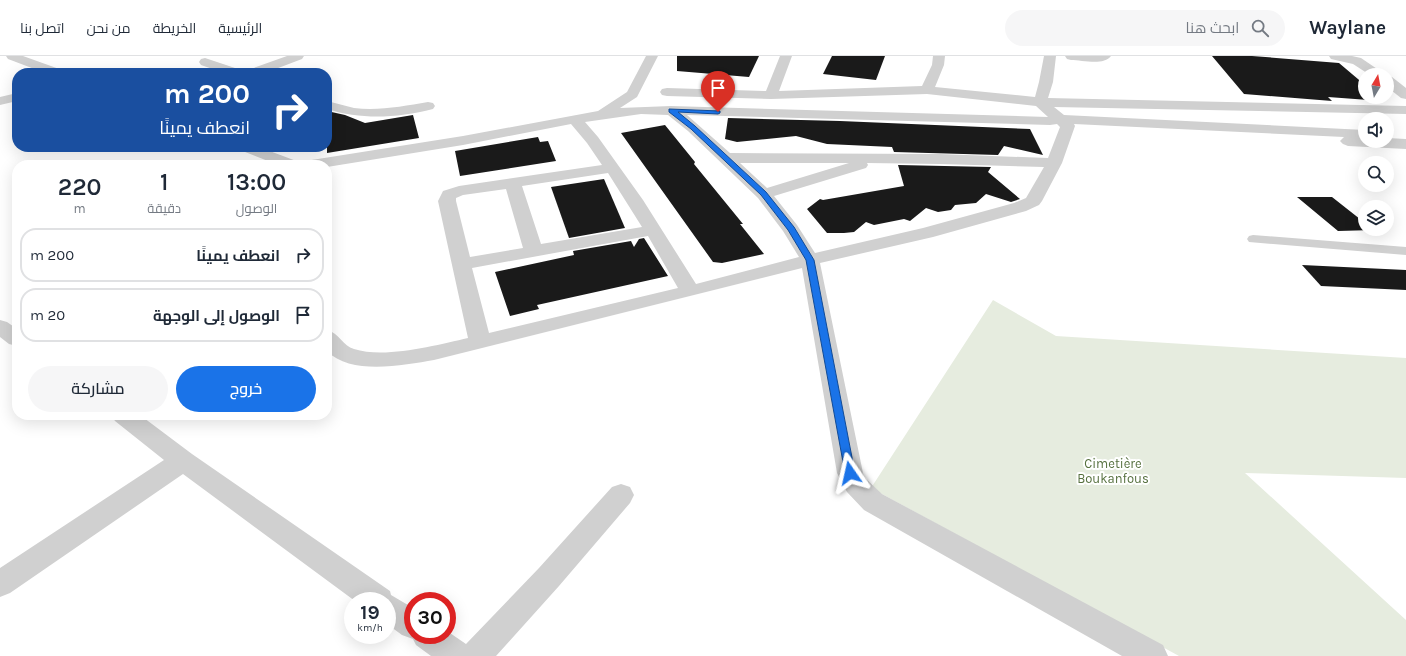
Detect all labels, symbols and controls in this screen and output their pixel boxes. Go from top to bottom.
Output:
search box [1005,10,1285,46]
icon: search [1249,17,1271,39]
text: Waylane [1309,17,1386,39]
text: ابحث هنا [1186,19,1239,37]
text: اتصل بنا [20,20,65,37]
text: من نحن [87,20,131,37]
text: الخريطة [153,20,196,37]
text: الرئيسية [218,20,262,37]
north arrow [1358,68,1394,104]
map controls [1358,68,1394,236]
pin [701,71,735,112]
text: 200 m [164,77,250,110]
icon: arrive [707,77,729,99]
icon: right [264,84,316,136]
button: sound [1358,112,1394,148]
text: انعطف يمينًا [159,117,250,139]
button: search [1358,156,1394,192]
text: 1 [160,168,168,196]
text: 13:00 [227,168,286,196]
text: 220 [58,173,102,201]
button: layers [1358,200,1394,236]
text: m [74,201,86,216]
text: دقيقة [147,201,181,216]
text: الوصول [236,201,277,216]
icon: right [292,244,314,266]
text: 200 m [30,246,74,264]
text: انعطف يمينًا [196,247,280,265]
icon: arrive [292,304,314,326]
text: 20 m [30,306,65,324]
text: الوصول إلى الوجهة [153,307,280,325]
button: مشاركة [28,366,168,412]
button: خروج [176,366,316,412]
position arrow [829,452,871,494]
park label: Cimetière Boukanfous [1077,456,1149,486]
speed limit sign: 30 [404,592,456,644]
text: 19 [360,601,380,624]
text: km/h [357,622,383,634]

